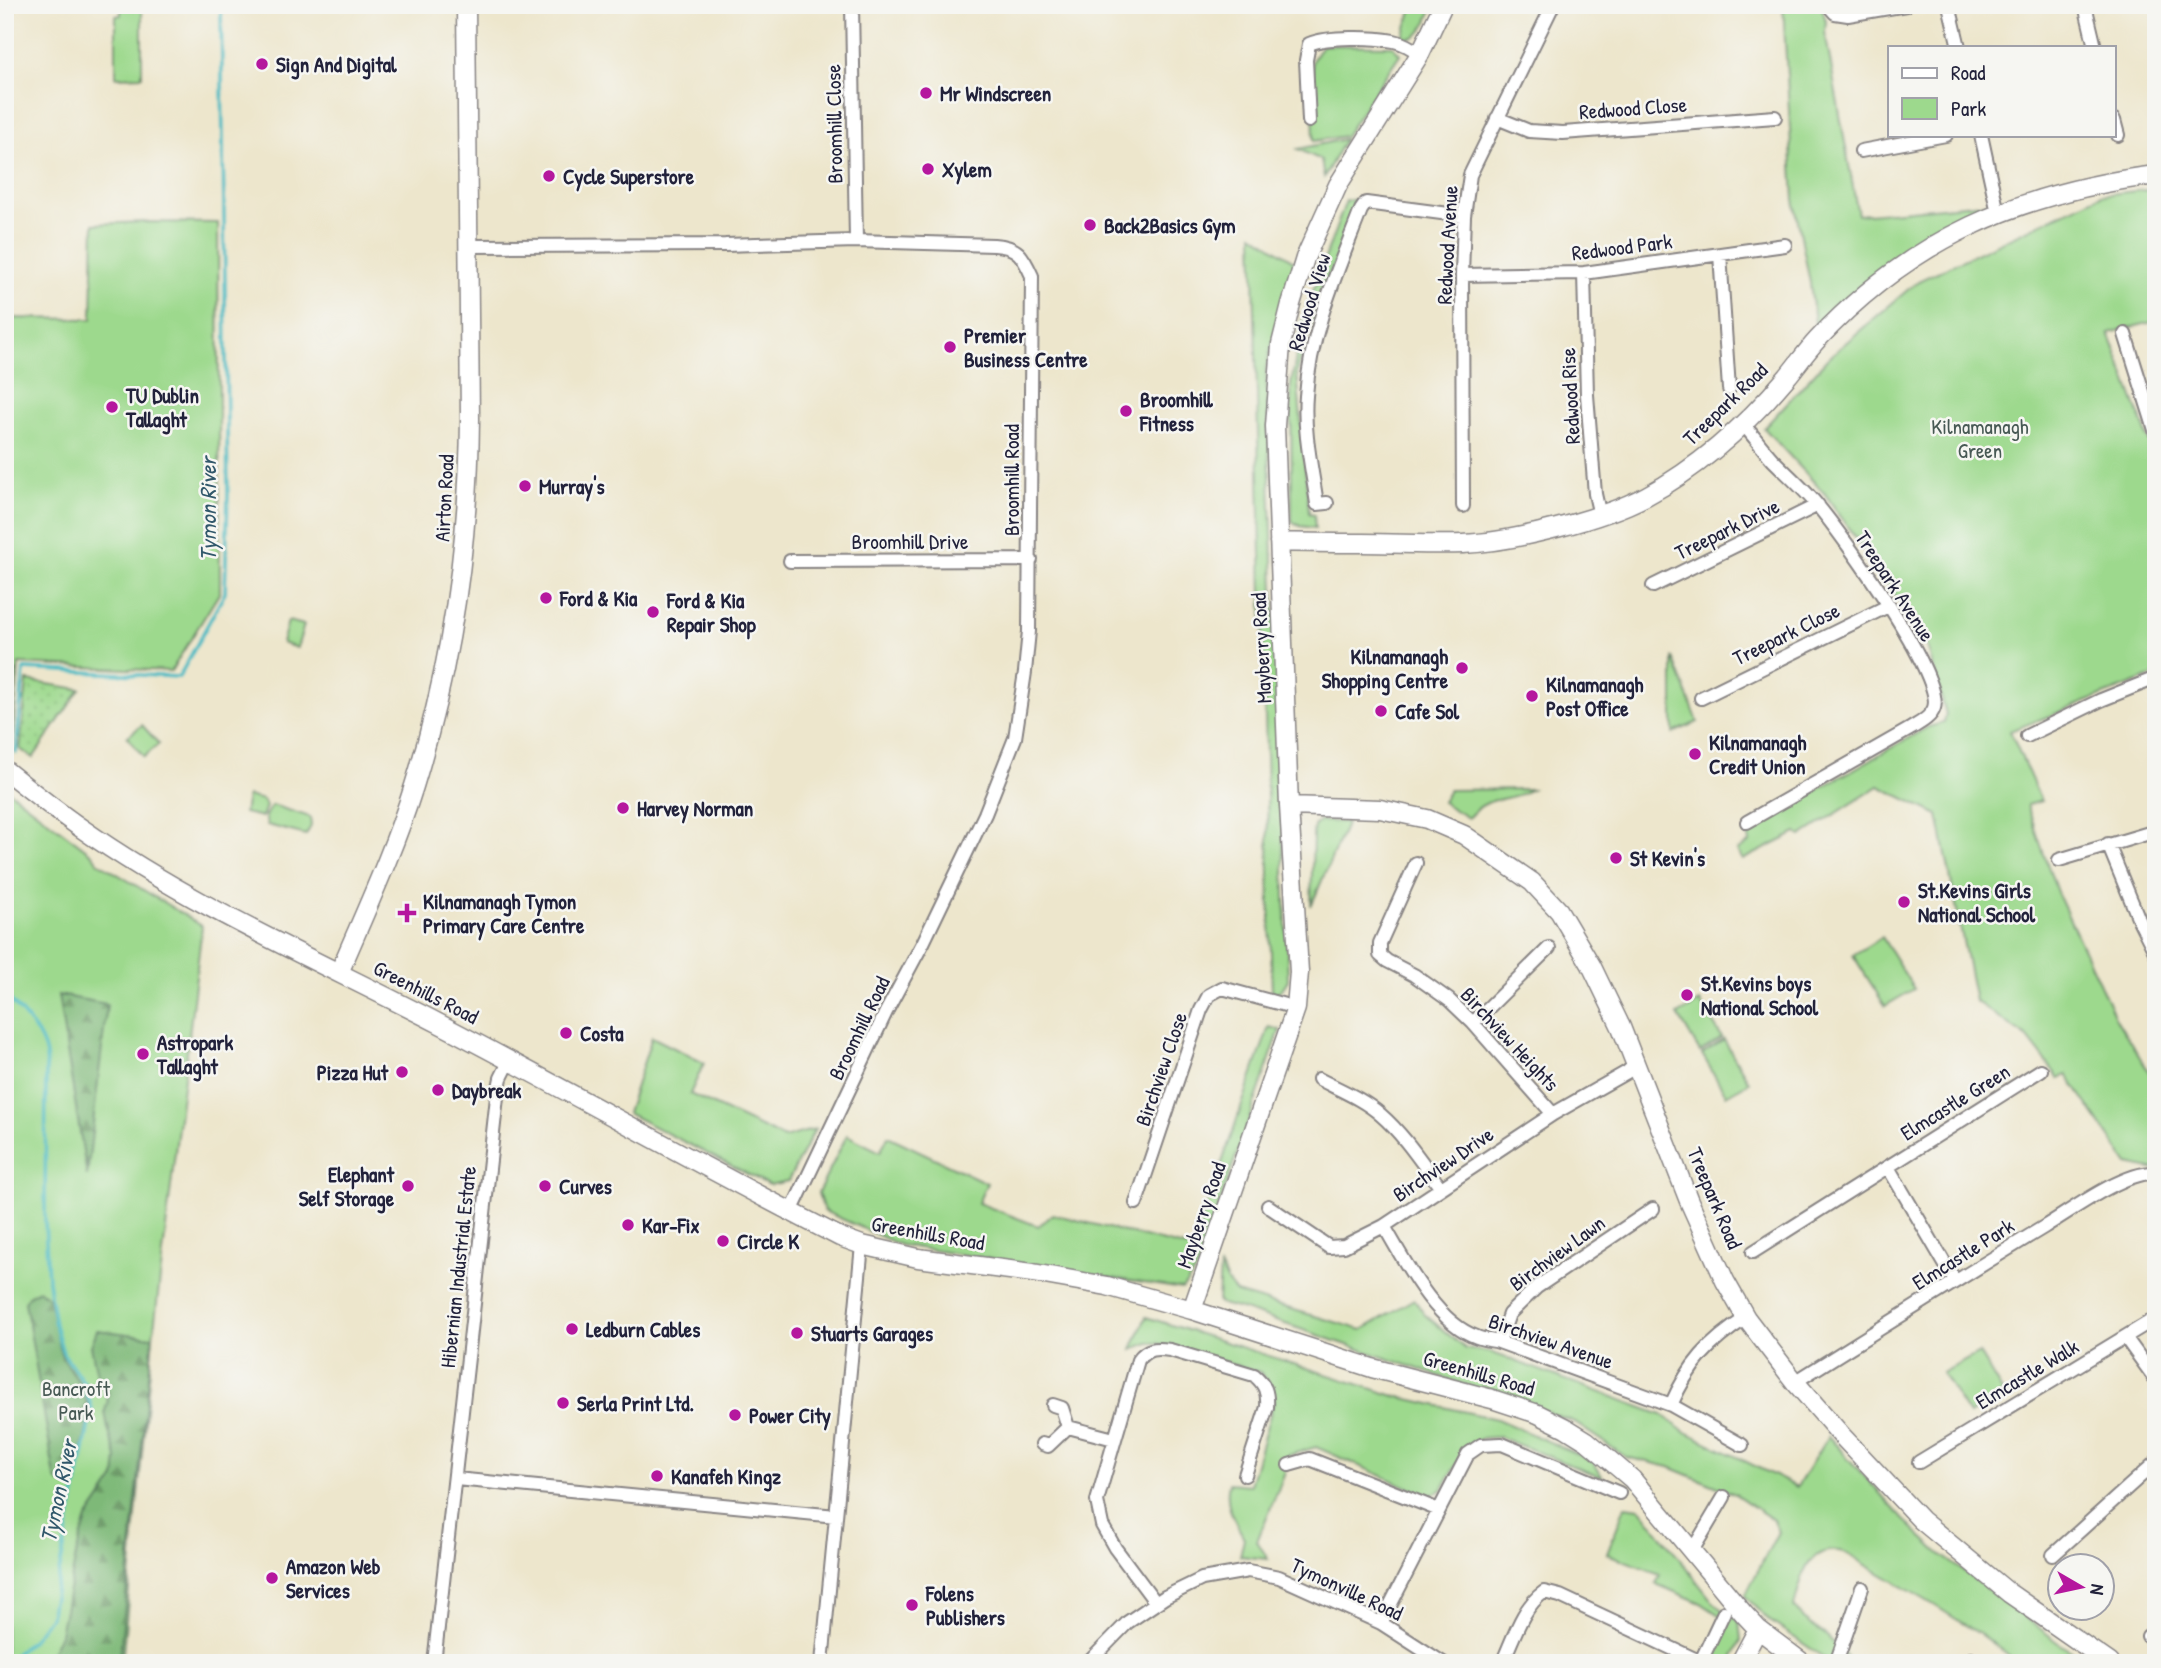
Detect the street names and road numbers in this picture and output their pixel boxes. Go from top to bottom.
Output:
street label: Broomhill Close [818,64,850,184]
street label: Redwood Close [1578,90,1688,126]
street label: Redwood Avenue [1429,185,1465,305]
street label: Redwood Park [1570,226,1674,268]
street label: Redwood View [1280,250,1338,354]
street label: Redwood Rise [1553,347,1587,445]
street label: Treepark Road [1676,356,1774,452]
street label: Broomhill Road [997,424,1026,536]
street label: Airton Road [427,454,461,542]
street label: Treepark Drive [1670,491,1784,567]
street label: Treepark Avenue [1848,525,1942,647]
street label: Broomhill Drive [852,527,968,556]
street label: Mayberry Road [1244,592,1278,704]
street label: Treepark Close [1728,596,1844,672]
street label: Greenhills Road [368,953,484,1031]
street label: Broomhill Road [821,971,897,1085]
street label: Birchview Heights [1454,981,1566,1097]
street label: Birchview Close [1128,1008,1194,1130]
street label: Elmcastle Green [1895,1057,2015,1147]
street label: Birchview Drive [1387,1120,1499,1208]
street label: Treepark Road [1681,1143,1749,1253]
street label: Mayberry Road [1169,1158,1233,1272]
street label: Hibernian Industrial Estate [433,1165,483,1369]
street label: Birchview Lawn [1503,1208,1611,1298]
street label: Greenhills Road [869,1209,987,1257]
street label: Elmcastle Park [1907,1211,2020,1297]
street label: Birchview Avenue [1485,1306,1617,1376]
street label: Elmcastle Walk [1970,1332,2084,1416]
street label: Greenhills Road [1420,1343,1538,1403]
street label: Tymonville Road [1286,1550,1408,1628]

